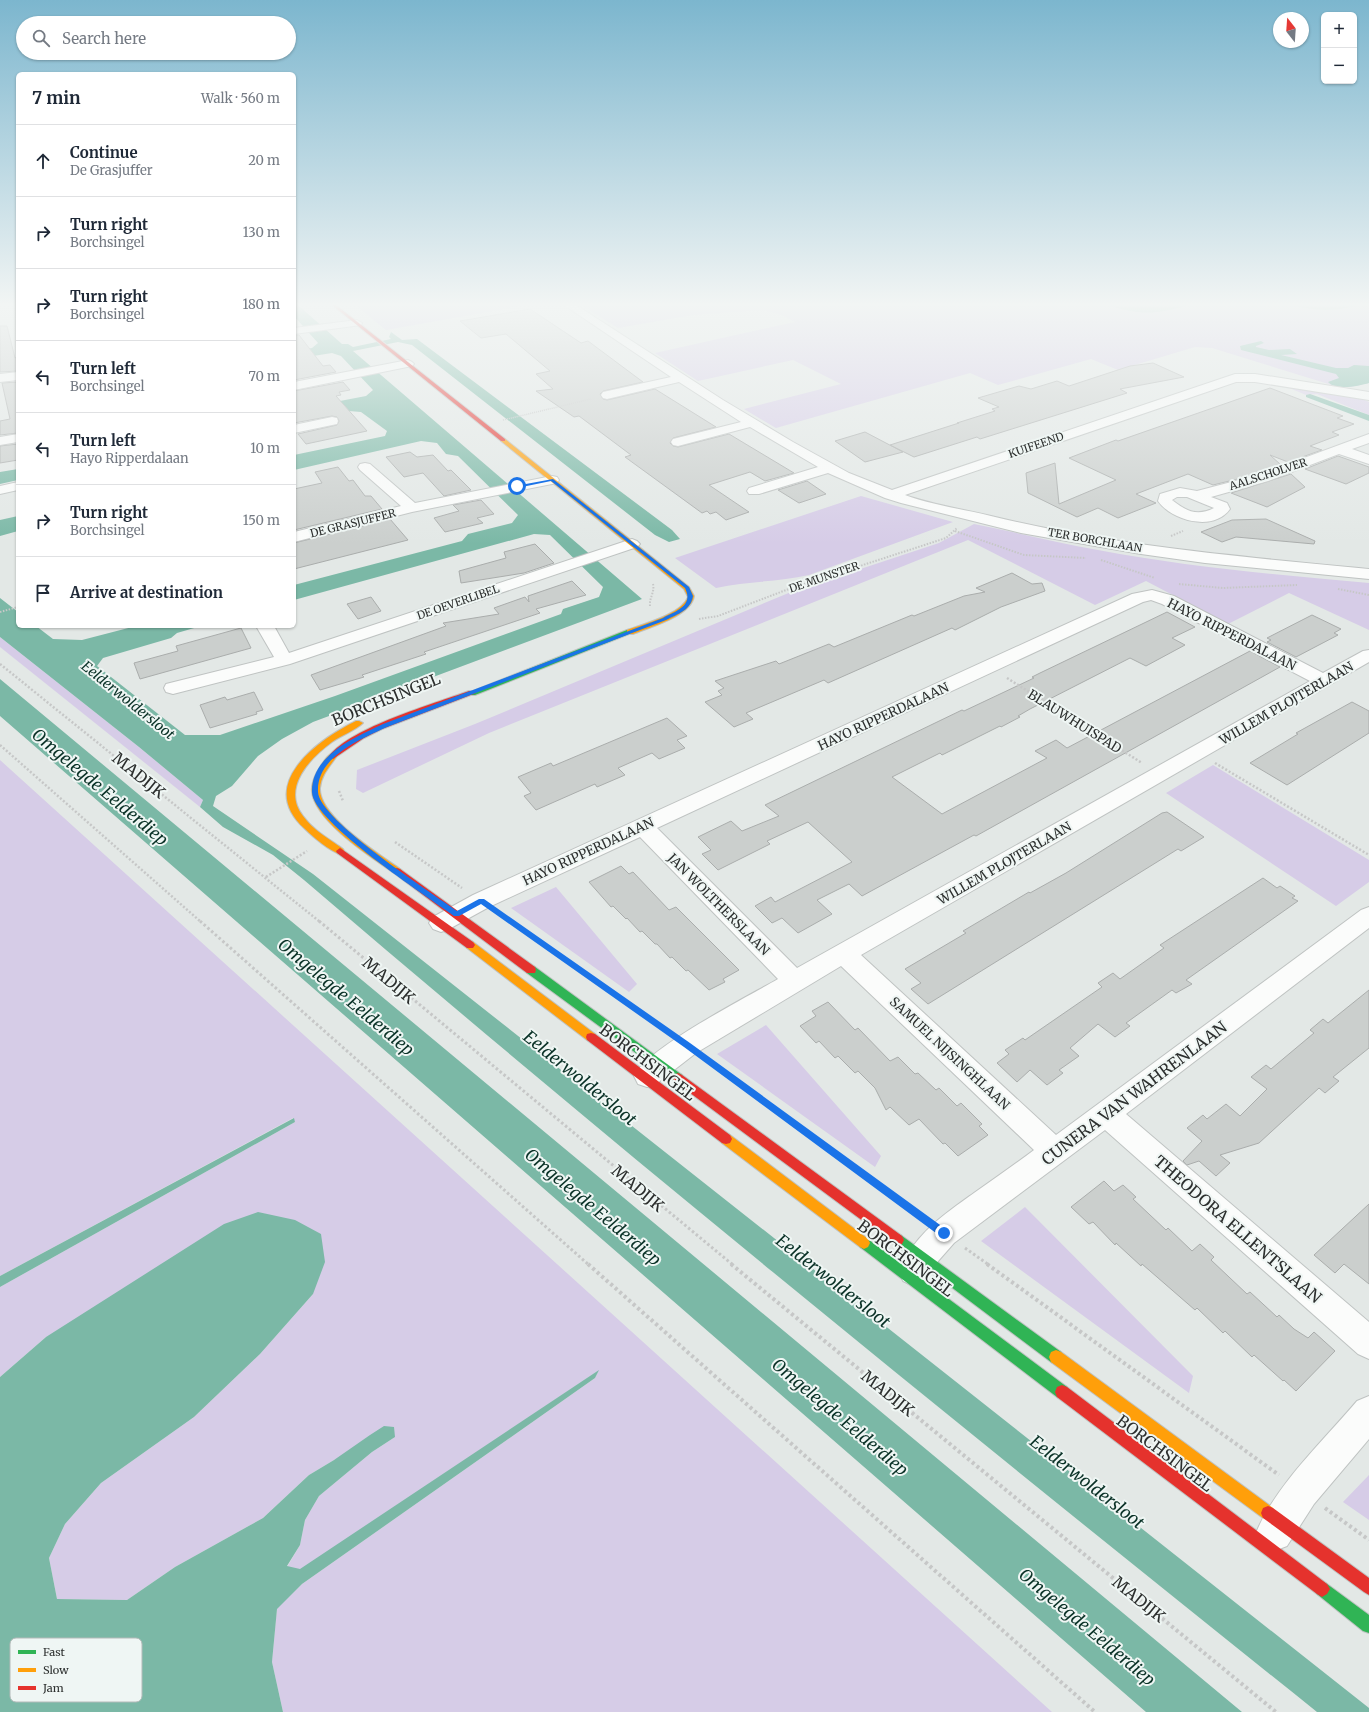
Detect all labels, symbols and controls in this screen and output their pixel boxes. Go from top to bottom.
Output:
north arrow [1273,12,1309,48]
map controls [1321,12,1357,84]
button: + [1321,12,1357,48]
search box [16,16,296,60]
icon: search [30,27,52,49]
text: Search here [62,29,146,48]
button: − [1321,48,1357,84]
text: 7 min [32,87,81,109]
text: Walk · 560 m [201,90,280,107]
text: Continue [70,143,138,162]
icon: ahead [32,150,54,172]
text: 20 m [248,152,280,169]
text: De Grasjuffer [70,162,153,179]
text: Turn right [70,215,148,234]
icon: right [32,222,54,244]
text: 130 m [243,224,280,241]
text: Borchsingel [70,234,145,251]
text: Turn right [70,287,148,306]
icon: right [32,294,54,316]
text: 180 m [242,296,280,313]
text: Borchsingel [70,306,145,323]
text: Turn left [70,359,136,378]
icon: left [32,366,54,388]
text: 70 m [249,368,280,385]
text: Borchsingel [70,378,145,395]
street label: KUIFEEND [1006,429,1066,461]
text: Turn left [70,431,136,450]
icon: left [32,438,54,460]
text: 10 m [250,440,280,457]
text: Hayo Ripperdalaan [70,450,189,467]
street label: AALSCHOLVER [1226,455,1309,493]
route start [508,477,526,495]
text: Turn right [70,503,148,522]
street label: DE GRASJUFFER [309,506,398,540]
icon: right [32,510,54,532]
text: 150 m [243,512,280,529]
text: Borchsingel [70,522,145,539]
street label: TER BORCHLAAN [1047,525,1144,555]
street label: DE MUNSTER [787,558,861,596]
street label: DE OEVERLIBEL [415,581,501,623]
icon: arrive [32,582,54,604]
text: Arrive at destination [70,583,223,602]
street label: HAYO RIPPERDALAAN [1164,594,1299,674]
water label: Eelderwoldersloot [78,657,178,743]
street label: WILLEM PLOJTERLAAN [1215,658,1356,749]
street label: BORCHSINGEL [329,668,443,730]
street label: HAYO RIPPERDALAAN [815,679,951,754]
street label: BLAUWHUISPAD [1025,686,1125,757]
water label: Omgelegde Eelderdiep [27,724,173,851]
street label: MADIJK [108,748,170,803]
street label: HAYO RIPPERDALAAN [520,814,656,889]
street label: WILLEM PLOJTERLAAN [933,818,1074,909]
street label: JAN WOLTHERSLAAN [663,849,773,959]
water label: Omgelegde Eelderdiep [273,934,419,1061]
street label: MADIJK [359,952,420,1008]
street label: SAMUEL NIJSINGHLAAN [886,993,1013,1113]
street label: CUNERA VAN WAHRENLAAN [1037,1016,1231,1169]
street label: BORCHSINGEL [596,1019,700,1105]
water label: Eelderwoldersloot [519,1026,641,1130]
water label: Omgelegde Eelderdiep [520,1144,666,1271]
street label: THEODORA ELLENTSLAAN [1150,1151,1326,1308]
street label: MADIJK [608,1160,669,1216]
street label: BORCHSINGEL [854,1215,958,1301]
route end [935,1224,953,1242]
water label: Eelderwoldersloot [771,1229,895,1333]
water label: Omgelegde Eelderdiep [767,1354,913,1481]
street label: MADIJK [857,1366,919,1421]
street label: BORCHSINGEL [1113,1410,1217,1496]
water label: Eelderwoldersloot [1025,1430,1149,1534]
water label: Omgelegde Eelderdiep [1014,1564,1160,1691]
street label: MADIJK [1108,1572,1170,1627]
legend [10,1638,142,1702]
text: Fast [43,1645,66,1659]
text: Slow [43,1663,69,1677]
text: Jam [42,1681,64,1695]

